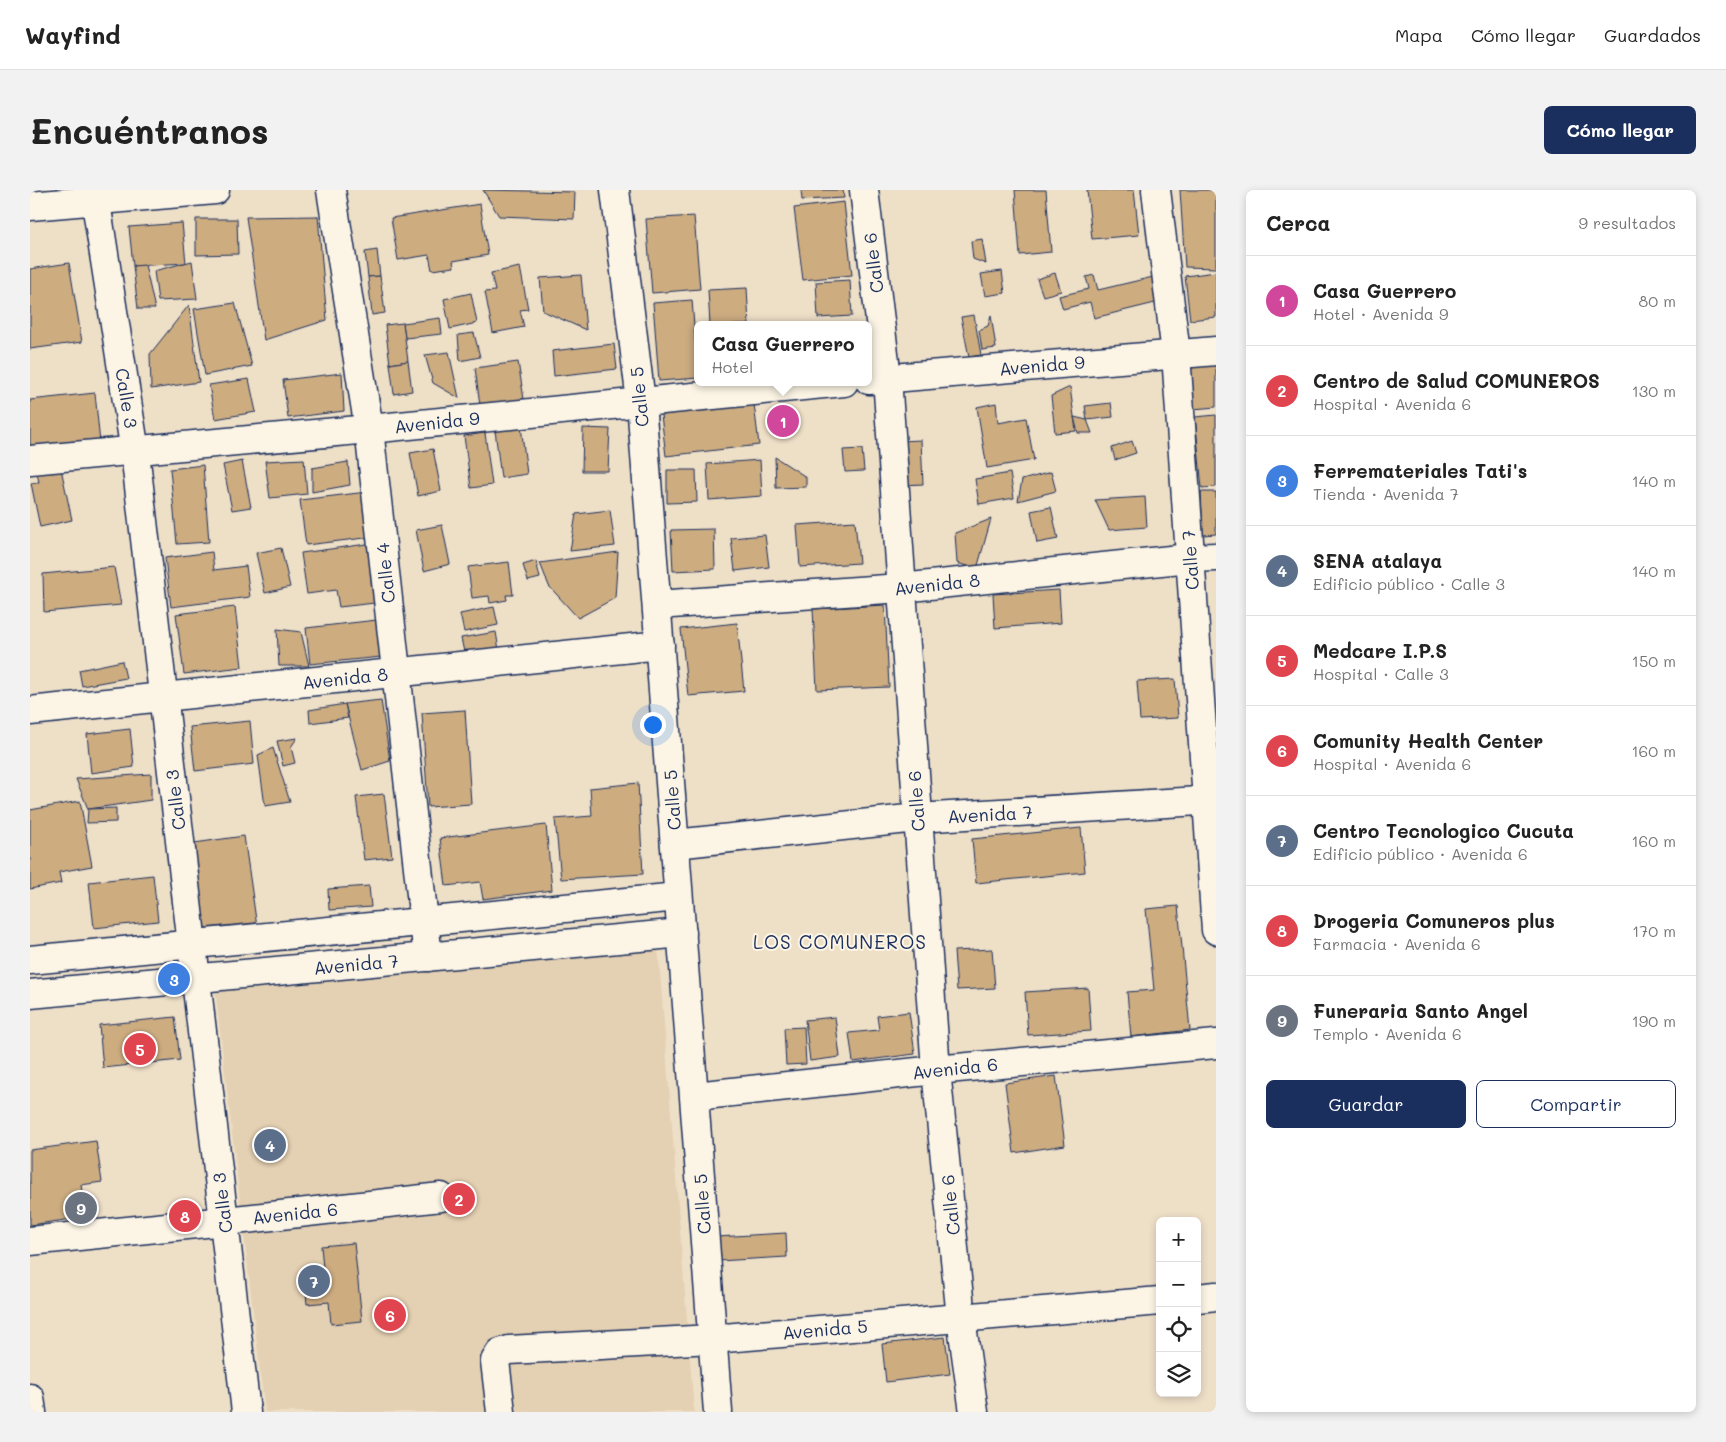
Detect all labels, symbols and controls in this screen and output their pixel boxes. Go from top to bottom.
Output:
text: Wayfind [25,19,121,50]
text: Mapa [1395,23,1443,47]
text: Cómo llegar [1471,23,1576,47]
text: Guardados [1604,23,1701,47]
button: Cómo llegar [1544,106,1696,154]
text: Encuéntranos [30,107,269,153]
text: Cerca [1266,209,1331,236]
text: 9 resultados [1579,212,1676,233]
street label: Calle 6 [857,231,889,295]
text: Casa Guerrero [1313,278,1456,303]
text: 1 [1278,290,1286,311]
text: 80 m [1639,290,1676,311]
text: Hotel · Avenida 9 [1313,303,1448,324]
popup [694,321,872,386]
text: Casa Guerrero [711,331,855,356]
street label: Avenida 9 [998,349,1086,381]
text: Hotel [711,356,753,377]
street label: Calle 3 [110,366,144,430]
street label: Calle 5 [624,366,654,428]
text: Centro de Salud COMUNEROS [1313,368,1600,393]
text: 2 [1278,380,1286,401]
text: 130 m [1632,380,1676,401]
text: Hospital · Avenida 6 [1313,393,1471,414]
pin: 1 [767,402,799,440]
street label: Avenida 9 [393,406,481,438]
text: Ferremateriales Tati's [1313,458,1527,483]
text: 3 [1277,470,1287,491]
text: 140 m [1632,470,1676,491]
text: Tienda · Avenida 7 [1313,483,1459,504]
street label: Calle 7 [1176,529,1204,591]
street label: Calle 4 [370,541,400,604]
text: SENA atalaya [1313,548,1442,573]
text: 4 [1277,560,1287,581]
text: 140 m [1632,560,1676,581]
street label: Avenida 8 [893,568,981,600]
text: Edificio público · Calle 3 [1313,573,1505,594]
text: Medcare I.P.S [1313,638,1447,663]
text: 5 [1277,650,1287,671]
text: 150 m [1632,650,1676,671]
street label: Avenida 8 [301,662,389,694]
text: Hospital · Calle 3 [1313,663,1449,684]
your location [640,712,666,738]
text: Comunity Health Center [1313,728,1543,753]
text: 6 [1277,740,1287,761]
text: 160 m [1631,740,1676,761]
text: Hospital · Avenida 6 [1313,753,1471,774]
street label: Calle 3 [159,768,191,832]
street label: Calle 5 [658,769,686,831]
street label: Calle 6 [902,770,930,832]
street label: Avenida 7 [947,800,1033,828]
text: Centro Tecnologico Cucuta [1313,818,1574,843]
text: 7 [1278,830,1286,851]
text: 160 m [1631,830,1676,851]
text: Edificio público · Avenida 6 [1313,843,1528,864]
text: Drogeria Comuneros plus [1313,908,1555,933]
text: 8 [1277,920,1287,941]
text: 170 m [1632,920,1676,941]
district label: LOS COMUNEROS [753,929,927,954]
text: Farmacia · Avenida 6 [1313,933,1481,954]
street label: Avenida 7 [313,948,399,980]
pin: 3 [158,960,190,998]
text: Funeraria Santo Angel [1313,998,1528,1023]
text: 9 [1277,1010,1287,1031]
text: 190 m [1632,1010,1676,1031]
text: Templo · Avenida 6 [1313,1023,1462,1044]
pin: 5 [124,1030,156,1068]
street label: Avenida 6 [911,1052,999,1084]
button: Guardar [1266,1080,1466,1128]
button: Compartir [1476,1080,1676,1128]
pin: 4 [254,1126,286,1164]
street label: Calle 3 [206,1171,238,1235]
street label: Calle 5 [688,1173,716,1235]
street label: Calle 6 [935,1173,965,1237]
pin: 2 [443,1180,475,1218]
pin: 9 [65,1189,97,1227]
pin: 8 [169,1197,201,1235]
street label: Avenida 6 [251,1197,339,1229]
map controls [1156,1217,1201,1397]
button: + [1156,1217,1201,1262]
pin: 7 [298,1262,330,1300]
button: − [1156,1262,1201,1307]
pin: 6 [374,1296,406,1334]
button: locate [1156,1307,1201,1352]
street label: Avenida 5 [781,1313,869,1345]
button: layers [1156,1352,1201,1397]

